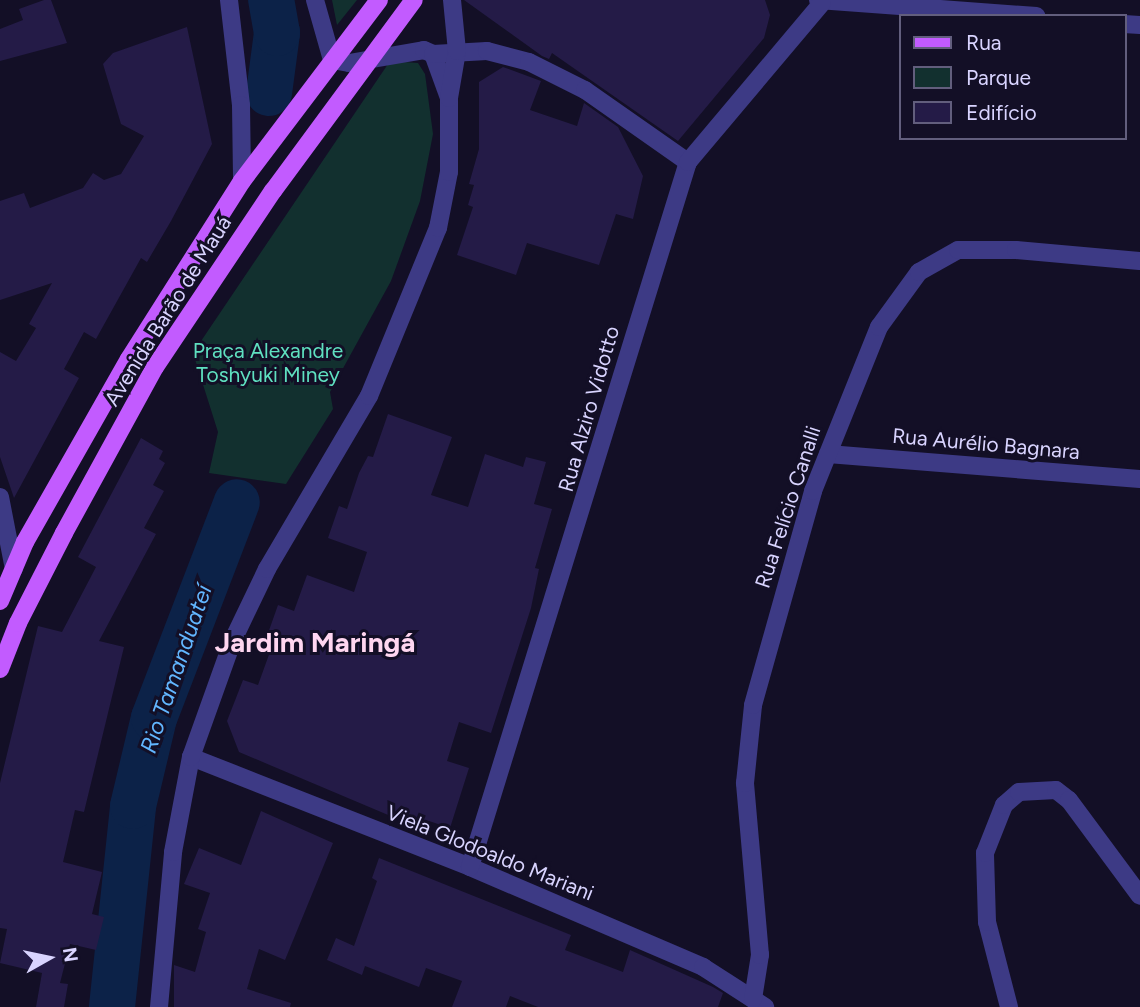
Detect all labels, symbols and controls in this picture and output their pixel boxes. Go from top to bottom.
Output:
legend [898,14,1126,140]
text: Rua [966,30,1002,55]
text: Parque [966,65,1031,90]
text: Edifício [966,100,1037,125]
street label: Avenida Barão de Mauá [99,211,237,411]
street label: Rua Alziro Vidotto [553,323,625,495]
park label: Praça Alexandre Toshyuki Miney [193,338,343,388]
street label: Rua Felício Canalli [750,423,826,591]
street label: Rua Aurélio Bagnara [891,423,1081,465]
water label: Rio Tamanduateí [134,581,218,757]
district label: Jardim Maringá [215,625,415,659]
street label: Viela Glodoaldo Mariani [383,800,597,906]
north arrow [14,923,84,993]
text: N [58,946,83,964]

